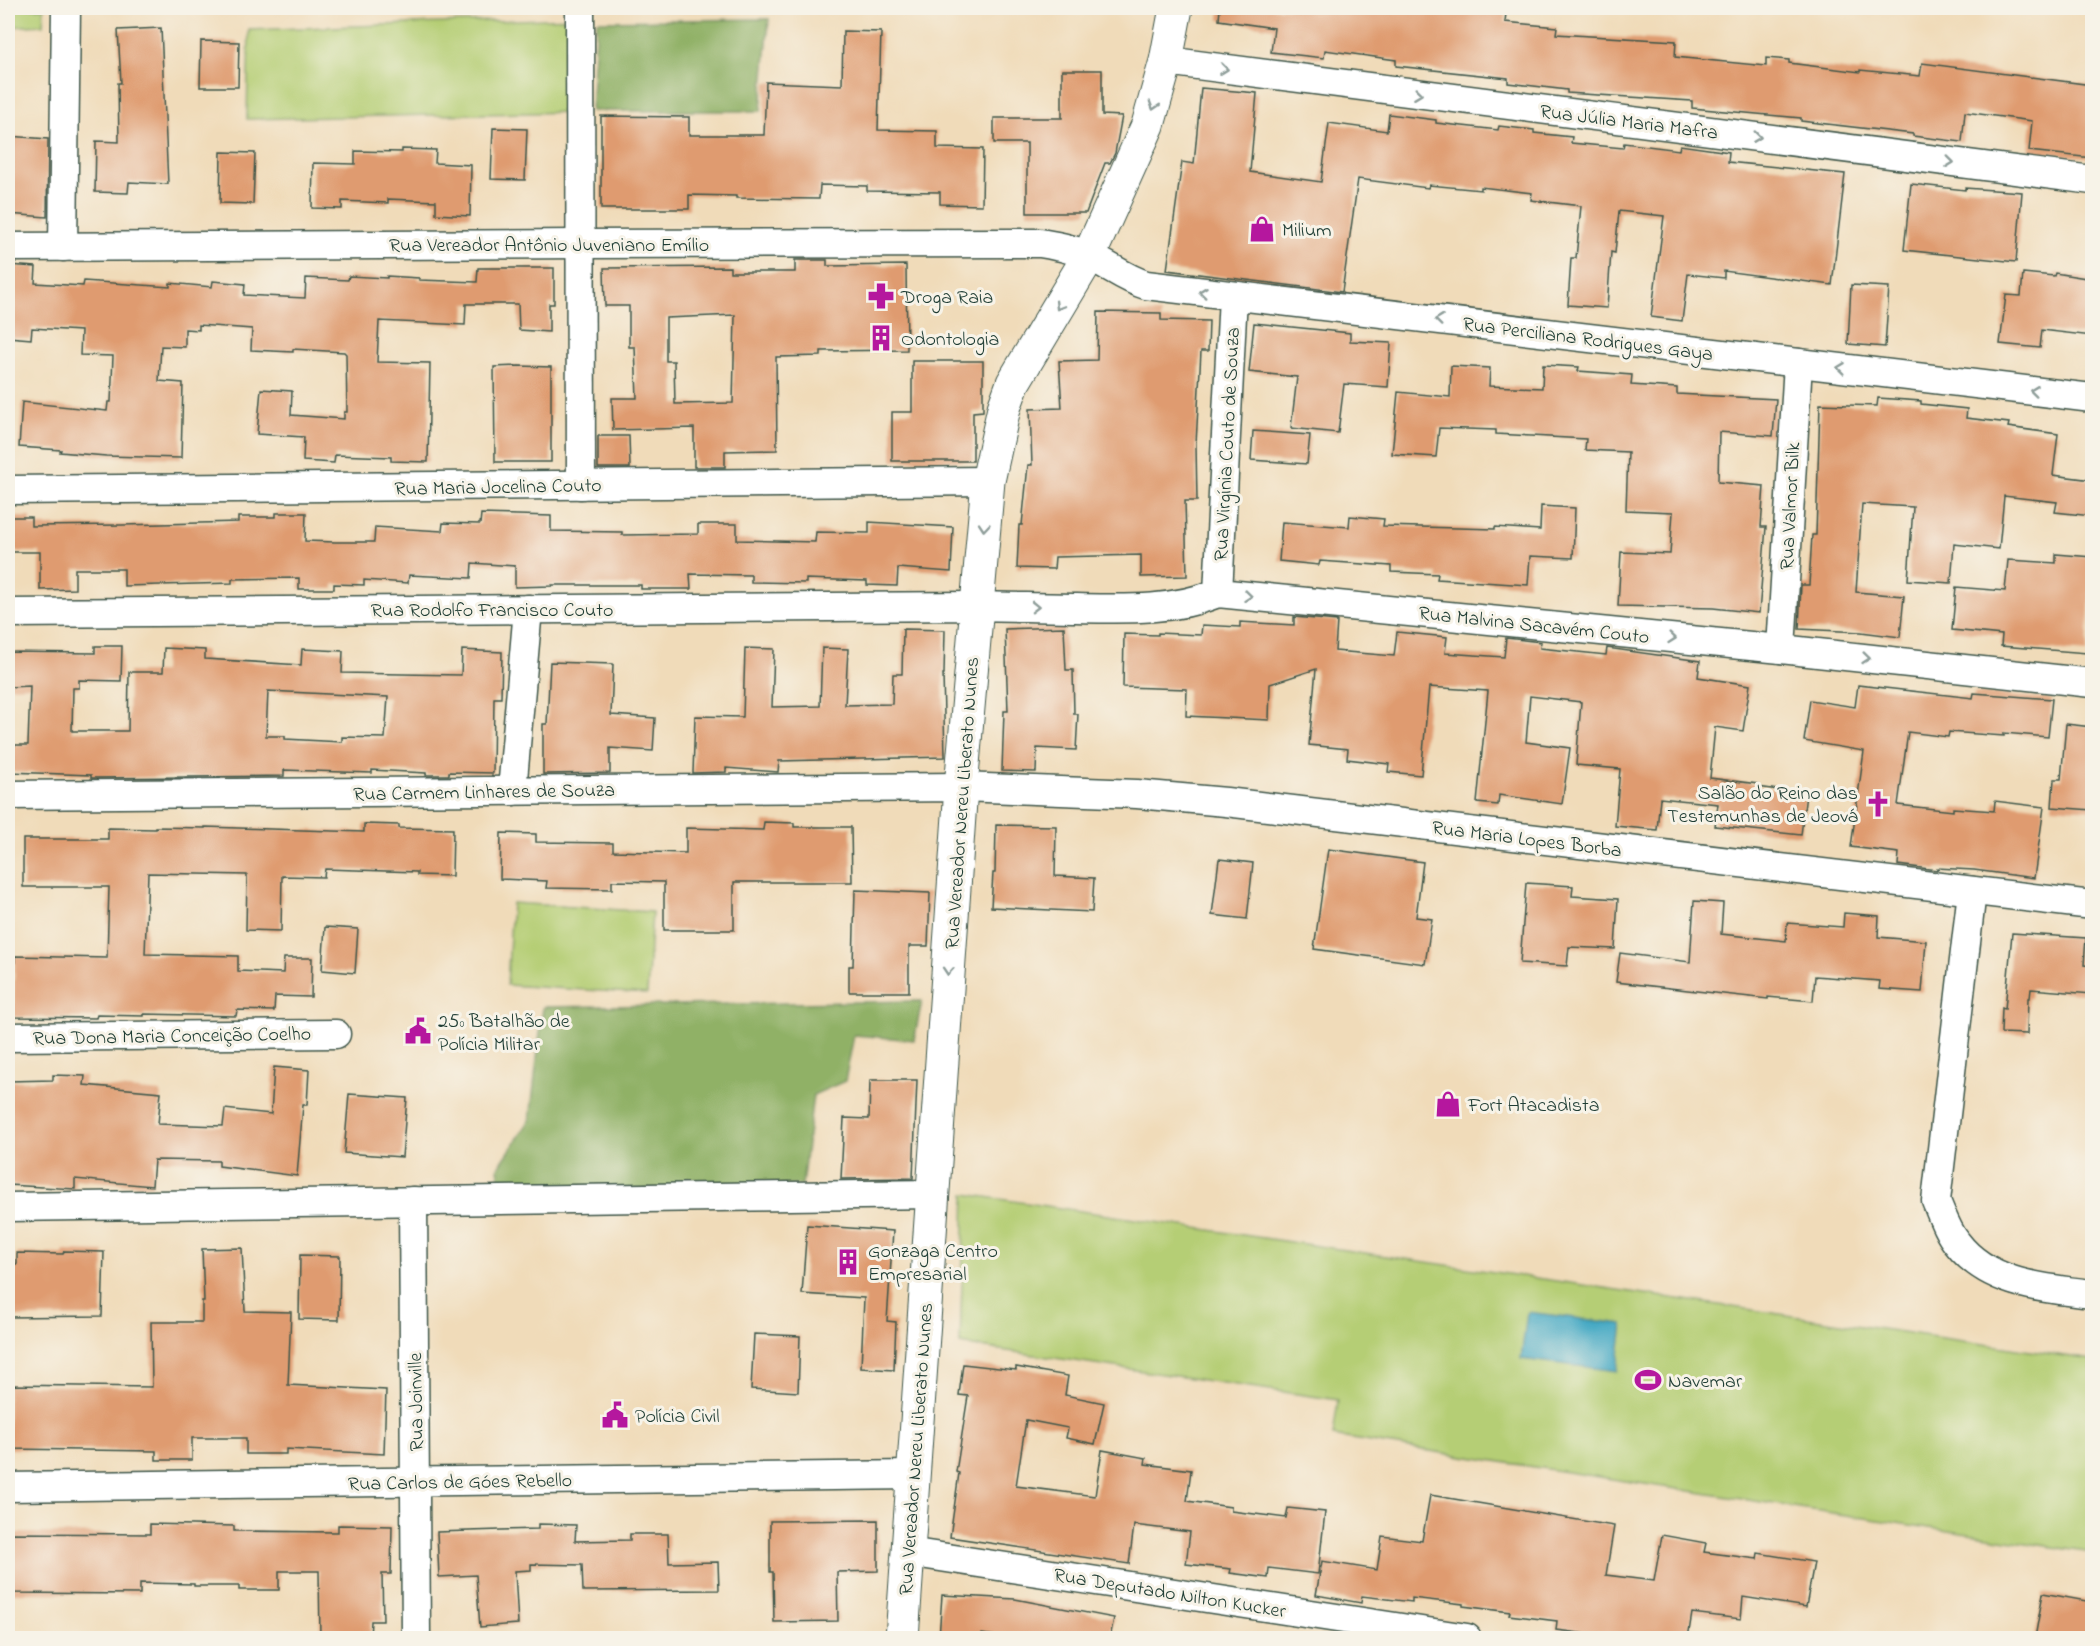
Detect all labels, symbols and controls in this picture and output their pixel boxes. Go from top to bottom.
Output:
one-way arrow [1220,62,1229,74]
one-way arrow [1413,87,1422,99]
street label: Rua Júlia Maria Mafra [1538,98,1719,149]
one-way arrow [1149,100,1161,110]
one-way arrow [1752,130,1762,143]
one-way arrow [1946,155,1955,168]
shop icon: Milium [1247,214,1277,244]
place label: Milium [1282,217,1332,246]
street label: Rua Vereador Antônio Juveniano Emílio [389,232,709,261]
pharmacy icon: Droga Raia [866,281,896,311]
place label: Droga Raia [900,284,993,314]
one-way arrow [1199,286,1208,299]
one-way arrow [1055,300,1067,310]
street label: Rua Perciliana Rodrigues Gaya [1461,311,1715,371]
one-way arrow [1434,314,1443,327]
building icon: Odontologia [866,323,896,353]
place label: Odontologia [901,326,999,356]
street label: Rua Virgínia Couto de Souza [1208,326,1250,562]
one-way arrow [1836,363,1845,375]
one-way arrow [2030,386,2039,398]
street label: Rua Valmor Bilk [1774,441,1809,571]
street label: Rua Maria Jocelina Couto [394,472,602,505]
one-way arrow [978,522,991,531]
one-way arrow [1244,589,1253,602]
street label: Rua Rodolfo Francisco Couto [371,597,613,626]
street label: Rua Malvina Sacavém Couto [1417,600,1651,653]
one-way arrow [1030,601,1039,613]
one-way arrow [1668,631,1677,644]
one-way arrow [1862,651,1871,664]
street label: Rua Vereador Nereu Liberato Nunes [939,656,988,950]
street label: Rua Carmem Linhares de Souza [353,777,615,810]
place label: Salão do Reino das Testemunhas de Jeová [1667,780,1858,832]
church icon: Salão do Reino das Testemunhas de Jeová [1863,789,1893,819]
street label: Rua Maria Lopes Borba [1430,814,1623,867]
one-way arrow [942,967,955,976]
place label: 25º Batalhão de Polícia Militar [438,1008,570,1060]
public building icon: 25º Batalhão de Polícia Militar [403,1016,433,1046]
street label: Rua Dona Maria Conceição Coelho [33,1021,311,1054]
shop icon: Fort Atacadista [1433,1089,1463,1119]
place label: Fort Atacadista [1467,1092,1600,1121]
place label: Gonzaga Centro Empresarial [868,1238,998,1290]
building icon: Gonzaga Centro Empresarial [833,1247,863,1277]
street label: Rua Vereador Nereu Liberato Nunes [893,1302,942,1596]
street label: Rua Joinville [402,1352,433,1452]
sports icon: Navemar [1633,1365,1663,1395]
place label: Navemar [1668,1368,1743,1397]
public building icon: Polícia Civil [600,1400,630,1430]
place label: Polícia Civil [635,1403,720,1432]
street label: Rua Carlos de Góes Rebello [348,1467,572,1500]
street label: Rua Deputado Nilton Kucker [1051,1562,1289,1627]

